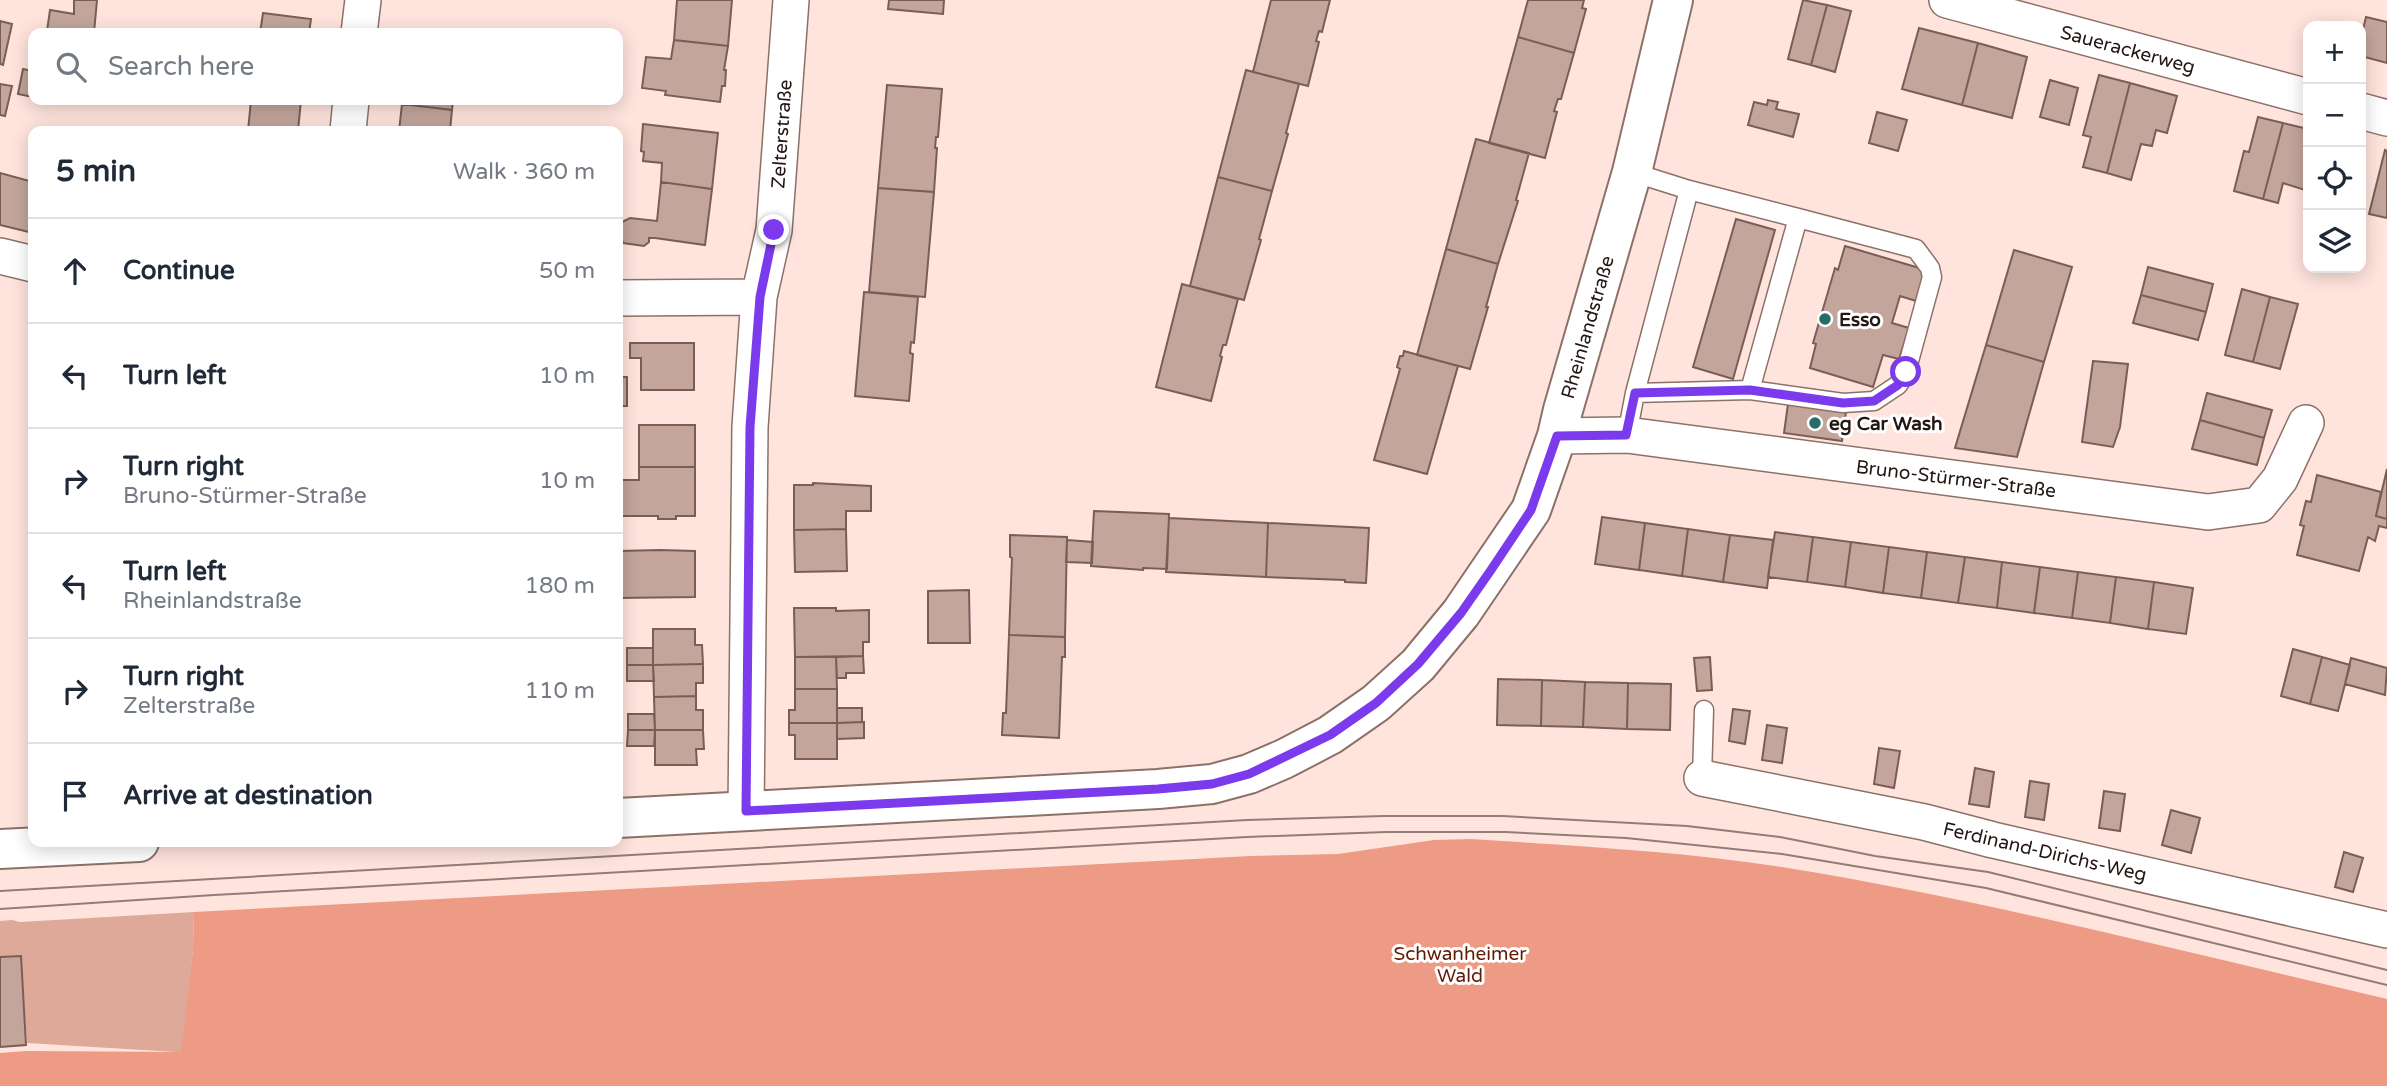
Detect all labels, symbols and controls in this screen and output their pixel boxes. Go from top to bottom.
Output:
street label: Sauerackerweg [2058,21,2198,79]
map controls [2303,21,2366,273]
button: + [2303,21,2366,84]
search box [28,28,623,105]
icon: search [52,48,90,86]
text: Search here [108,51,254,82]
street label: Zelterstraße [767,79,797,189]
button: − [2303,84,2366,147]
button: locate [2303,147,2366,210]
text: 5 min [56,153,136,190]
text: Walk · 360 m [453,158,595,186]
button: layers [2303,210,2366,273]
route end [758,214,789,245]
icon: ahead [56,252,94,290]
street label: Rheinlandstraße [1557,253,1619,401]
text: Continue [123,255,235,286]
text: 50 m [539,257,595,285]
place label: Esso [1839,309,1881,331]
marker: Esso [1817,311,1833,327]
route start [1890,356,1921,387]
icon: left [56,357,94,395]
text: Turn left [123,360,226,391]
text: 10 m [539,362,595,390]
place label: eg Car Wash [1829,413,1943,436]
marker: eg Car Wash [1807,415,1823,431]
text: Turn right [123,451,244,482]
street label: Bruno-Stürmer-Straße [1855,456,2057,502]
icon: right [56,462,94,500]
text: 10 m [539,467,595,495]
text: Bruno-Stürmer-Straße [123,482,367,510]
text: Turn left [123,556,226,587]
icon: left [56,567,94,605]
text: 180 m [525,572,595,600]
text: Rheinlandstraße [123,587,302,615]
text: Turn right [123,661,244,692]
icon: right [56,672,94,710]
text: 110 m [525,677,595,705]
text: Zelterstraße [123,692,255,720]
icon: arrive [56,777,94,815]
text: Arrive at destination [123,780,373,811]
street label: Ferdinand-Dirichs-Weg [1941,818,2149,886]
park label: Schwanheimer Wald [1394,943,1527,987]

